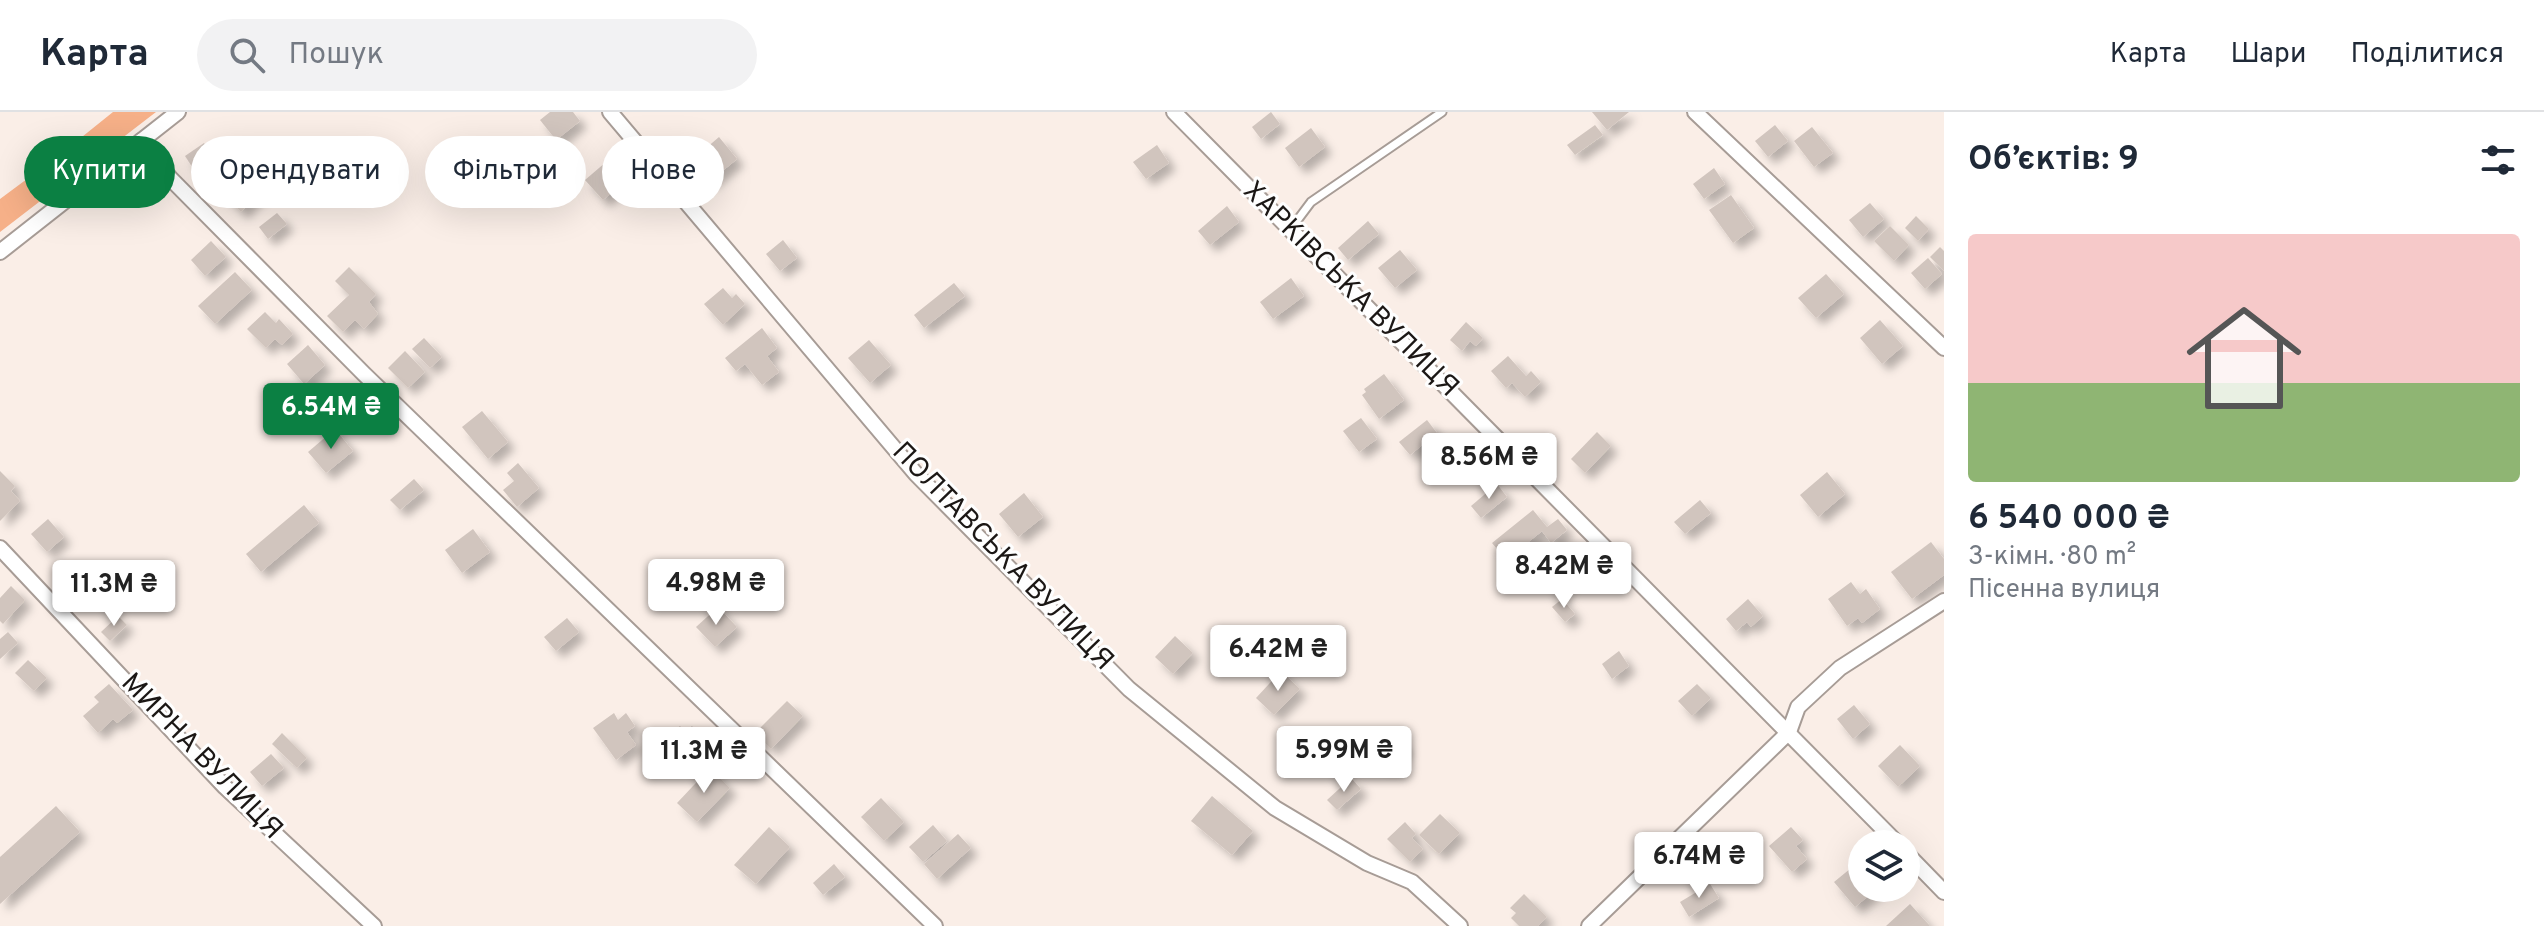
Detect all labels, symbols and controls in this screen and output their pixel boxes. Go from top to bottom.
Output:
search box [197,19,757,91]
text: Карта [40,31,149,80]
icon: search [225,33,269,77]
text: Пошук [289,37,384,74]
text: Карта [2110,37,2186,73]
text: Шари [2230,37,2306,73]
text: Поділитися [2350,37,2504,73]
chip: Купити [24,136,175,208]
chip: Орендувати [191,136,409,208]
chip: Фільтри [425,136,586,208]
chip: Нове [602,136,724,208]
icon: filters [2476,138,2520,182]
text: Об’єктів: 9 [1968,139,2139,182]
street label: ХАРКІВСЬКА ВУЛИЦЯ [1234,174,1466,406]
icon: home [2172,286,2316,430]
pin: 6.54M ₴ [257,383,405,451]
text: 6.54M ₴ [281,392,381,425]
pin: 8.56M ₴ [1415,433,1563,501]
street label: ПОЛТАВСЬКА ВУЛИЦЯ [883,435,1121,679]
text: 8.56M ₴ [1440,442,1538,475]
text: 6 540 000 ₴ [1968,498,2170,541]
text: 3-кімн. · 80 m² [1968,541,2136,574]
pin: 8.42M ₴ [1490,542,1638,610]
text: 8.42M ₴ [1514,551,1614,584]
pin: 4.98M ₴ [642,559,790,627]
pin: 11.3M ₴ [40,560,188,628]
text: 4.98M ₴ [666,568,766,601]
text: 11.3M ₴ [70,569,158,602]
text: Пісенна вулиця [1968,574,2160,607]
pin: 6.42M ₴ [1204,625,1352,693]
text: 6.42M ₴ [1228,634,1328,667]
street label: МИРНА ВУЛИЦЯ [112,666,290,848]
pin: 5.99M ₴ [1270,726,1418,794]
pin: 11.3M ₴ [630,727,778,795]
text: 5.99M ₴ [1295,735,1393,768]
text: 11.3M ₴ [660,736,748,769]
map controls [1848,830,1920,902]
button: layers [1848,830,1920,902]
pin: 6.74M ₴ [1625,832,1773,900]
text: 6.74M ₴ [1652,841,1746,874]

